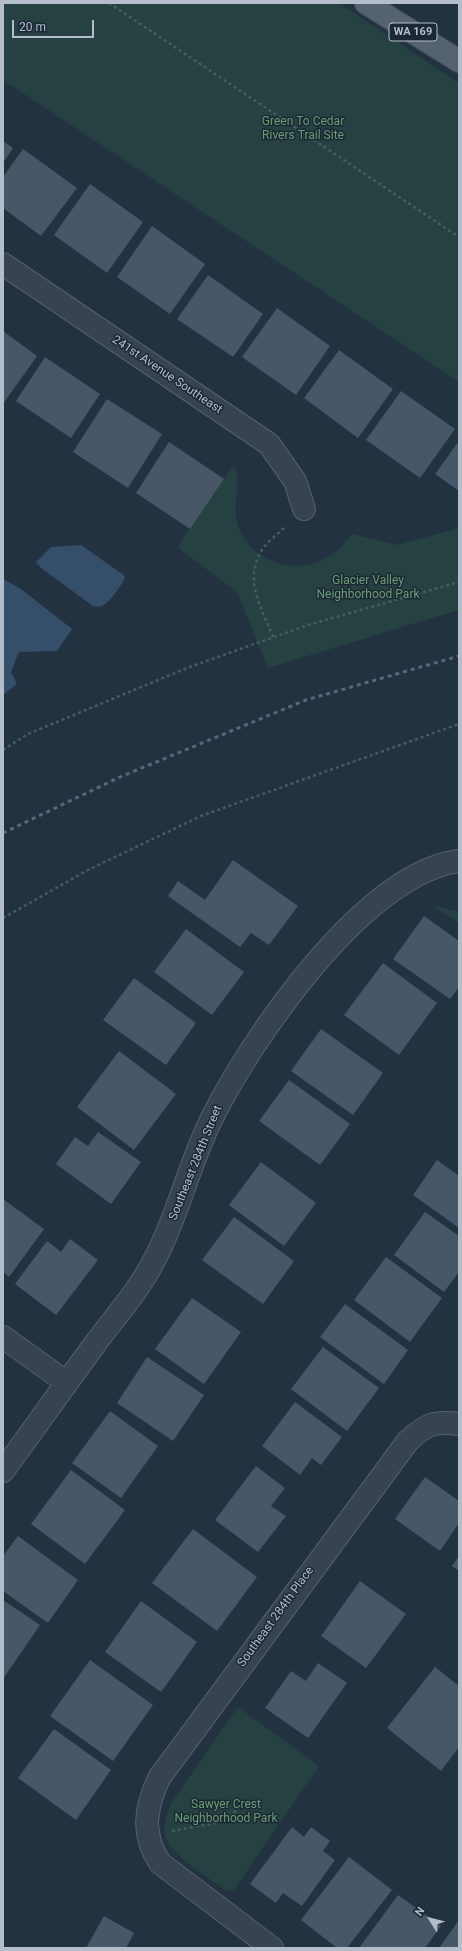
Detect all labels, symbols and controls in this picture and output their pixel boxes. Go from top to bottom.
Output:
scale bar [14,12,96,38]
text: 20 m [19,20,46,34]
road number: WA 169 [389,23,437,41]
park label: Green To Cedar Rivers Trail Site [262,115,344,143]
street label: 241st Avenue Southeast [109,333,225,417]
park label: Glacier Valley Neighborhood Park [316,574,420,602]
street label: Southeast 284th Street [166,1104,226,1222]
street label: Southeast 284th Place [235,1564,317,1670]
park label: Sawyer Crest Neighborhood Park [174,1798,278,1826]
north arrow [410,1899,450,1939]
text: N [412,1905,427,1919]

